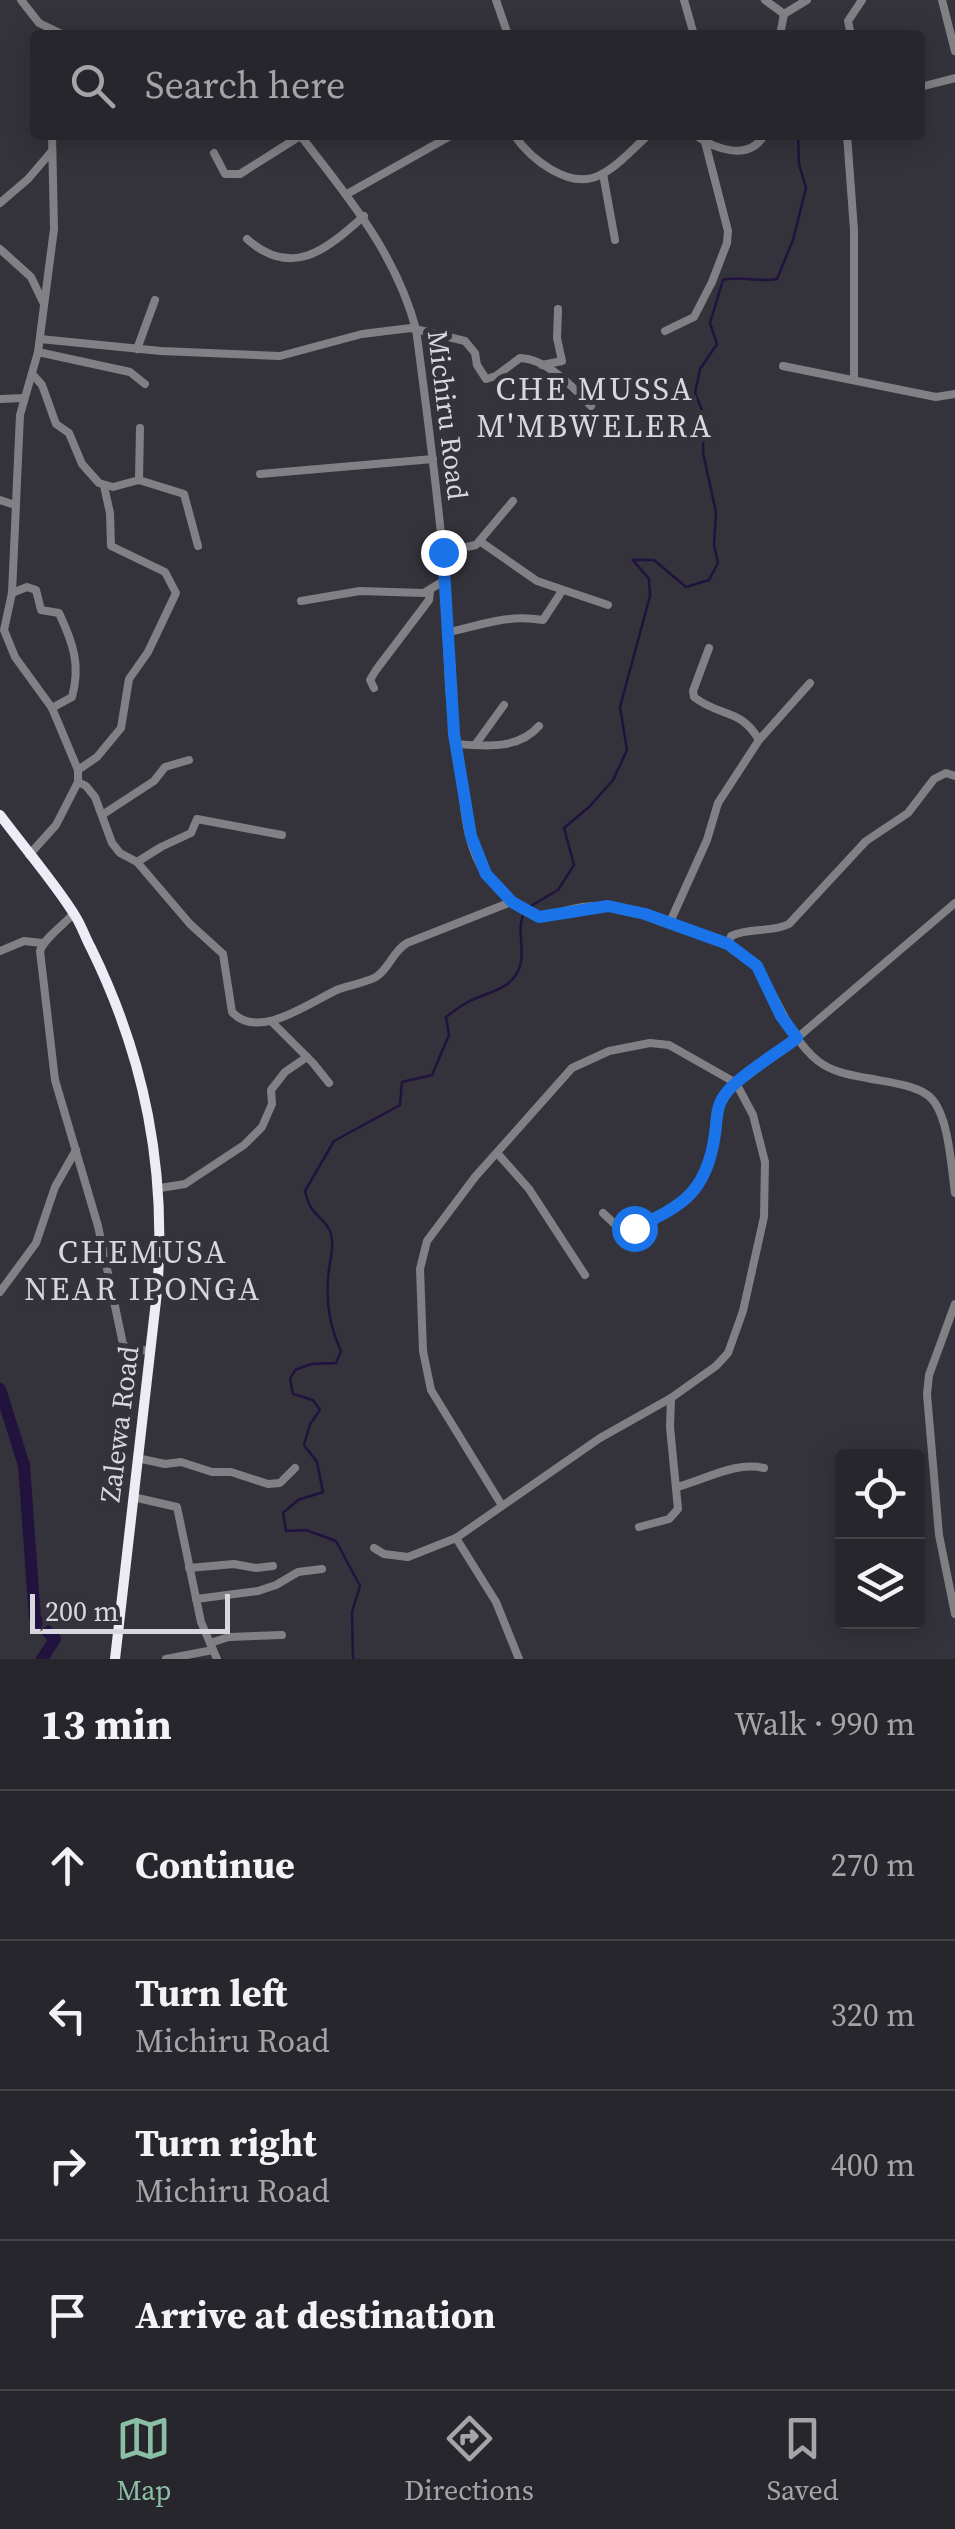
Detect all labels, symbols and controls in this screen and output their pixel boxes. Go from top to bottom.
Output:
search box [30,30,925,140]
icon: search [65,58,120,113]
text: Search here [145,59,345,111]
street label: Michiru Road [419,328,477,502]
district label: CHE MUSSA M'MBWELERA [476,367,714,448]
route end [421,530,467,576]
route start [612,1206,658,1252]
district label: CHEMUSA NEAR IPONGA [24,1230,262,1311]
street label: Zalewa Road [91,1344,147,1504]
map controls [835,1449,925,1629]
button: locate [835,1449,925,1539]
button: layers [835,1539,925,1629]
scale bar [30,1589,230,1634]
text: 200 m [45,1592,119,1630]
text: 13 min [40,1695,172,1753]
text: Walk · 990 m [734,1702,915,1746]
icon: ahead [40,1838,95,1893]
text: Continue [135,1839,295,1891]
text: 270 m [831,1843,915,1887]
text: Turn left [135,1967,287,2019]
icon: left [40,1988,95,2043]
text: 320 m [831,1993,915,2037]
text: Michiru Road [135,2019,330,2063]
text: Turn right [135,2117,317,2169]
icon: right [40,2138,95,2193]
text: 400 m [831,2143,915,2187]
text: Michiru Road [135,2169,330,2213]
icon: arrive [40,2288,95,2343]
text: Arrive at destination [135,2289,496,2341]
tab: Map [116,2411,171,2509]
tab: Directions [404,2411,534,2509]
tab: Saved [767,2411,839,2509]

